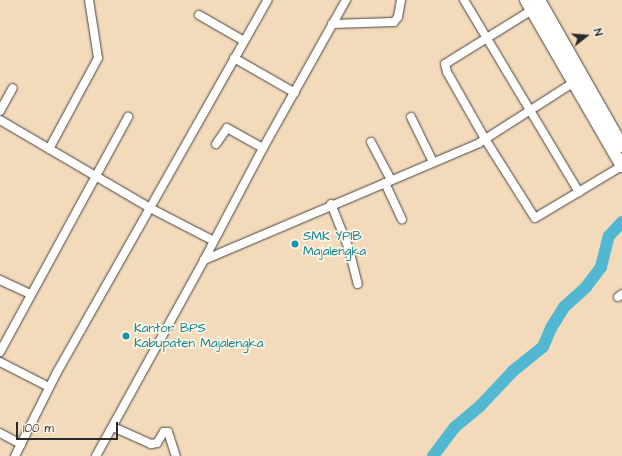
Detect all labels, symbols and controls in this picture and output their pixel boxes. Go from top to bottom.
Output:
north arrow [566,16,606,56]
text: N [590,27,606,38]
place label: SMK YPIB Majalengka [303,229,366,260]
marker: SMK YPIB Majalengka [290,239,300,249]
place label: Kantor BPS Kabupaten Majalengka [134,321,263,352]
marker: Kantor BPS Kabupaten Majalengka [121,331,131,341]
scale bar [18,414,120,440]
text: 100 m [23,420,54,437]

